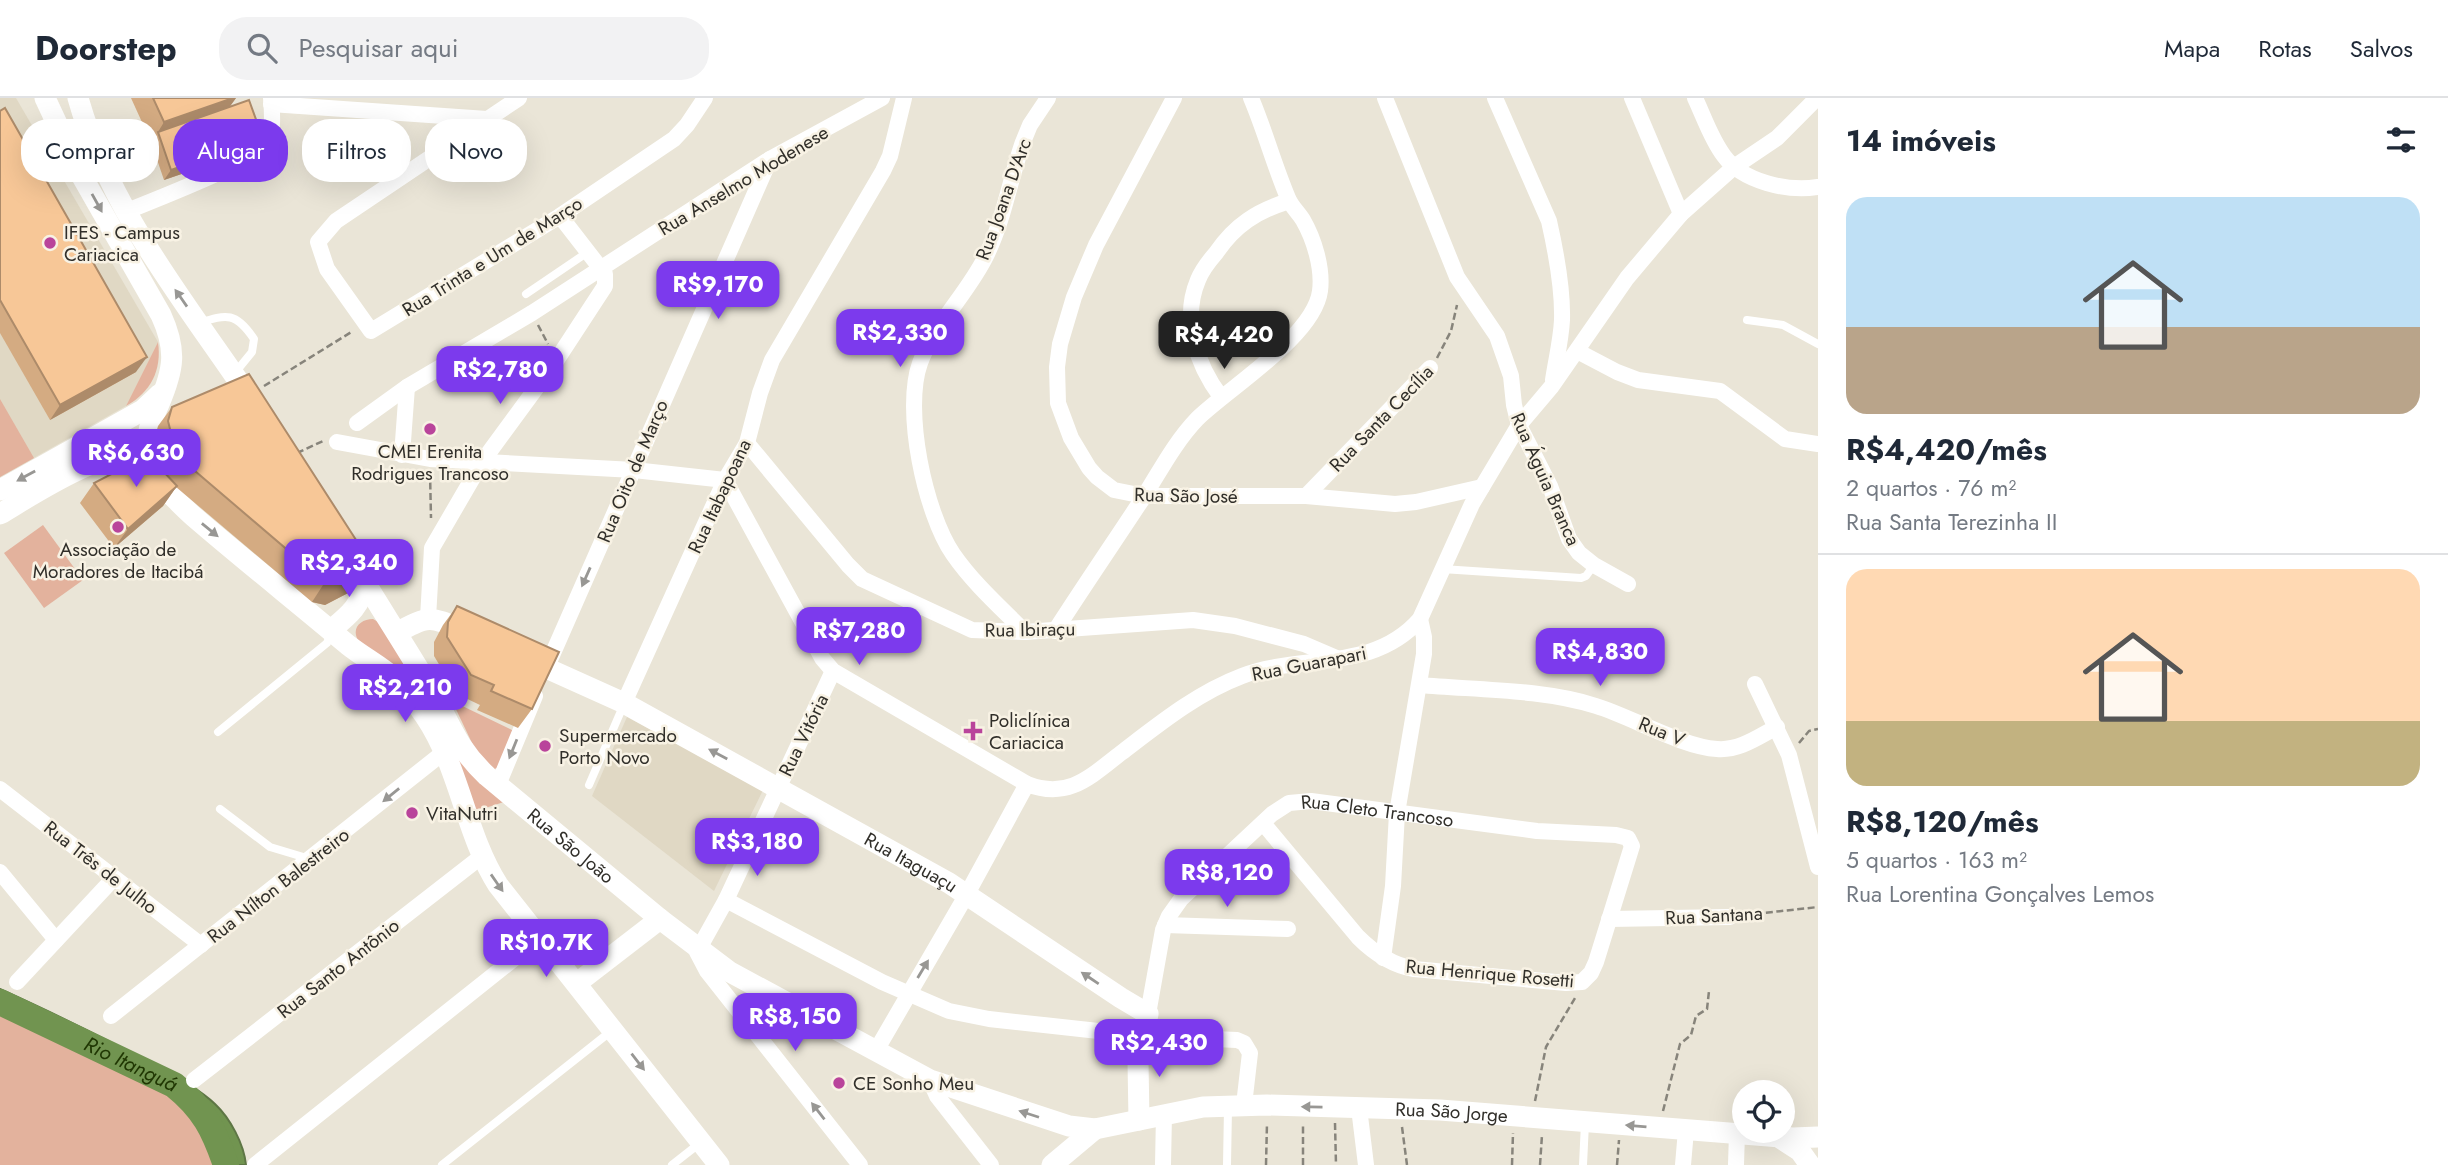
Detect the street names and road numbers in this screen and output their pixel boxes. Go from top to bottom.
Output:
street label: Rua Anselmo Modenese [653,119,834,242]
street label: Rua Joana D'Arc [969,135,1038,264]
street label: Rua Trinta e Um de Março [397,190,588,323]
street label: Rua Santa Cecília [1323,359,1440,478]
street label: Rua Oito de Março [590,396,675,547]
street label: Rua Águia Branca [1504,408,1587,550]
street label: Rua Itabapoana [681,435,758,558]
street label: Rua São José [1134,481,1238,510]
street label: Rua Ibiraçu [984,615,1076,644]
street label: Rua Guarapari [1249,639,1369,688]
street label: Rua Vitória [772,690,835,781]
street label: Rua V [1635,710,1690,753]
street label: Rua Cleto Trancoso [1300,788,1455,834]
street label: Rua São João [521,802,620,890]
street label: Rua Três de Julho [38,814,163,920]
street label: Rua Nílton Balestreiro [202,821,355,950]
street label: Rua Itaguaçu [859,826,963,899]
street label: Rua Santana [1664,899,1764,932]
street label: Rua Santo Antônio [272,912,405,1025]
street label: Rua Henrique Rosetti [1405,953,1575,994]
street label: Rua São Jorge [1395,1096,1509,1129]

